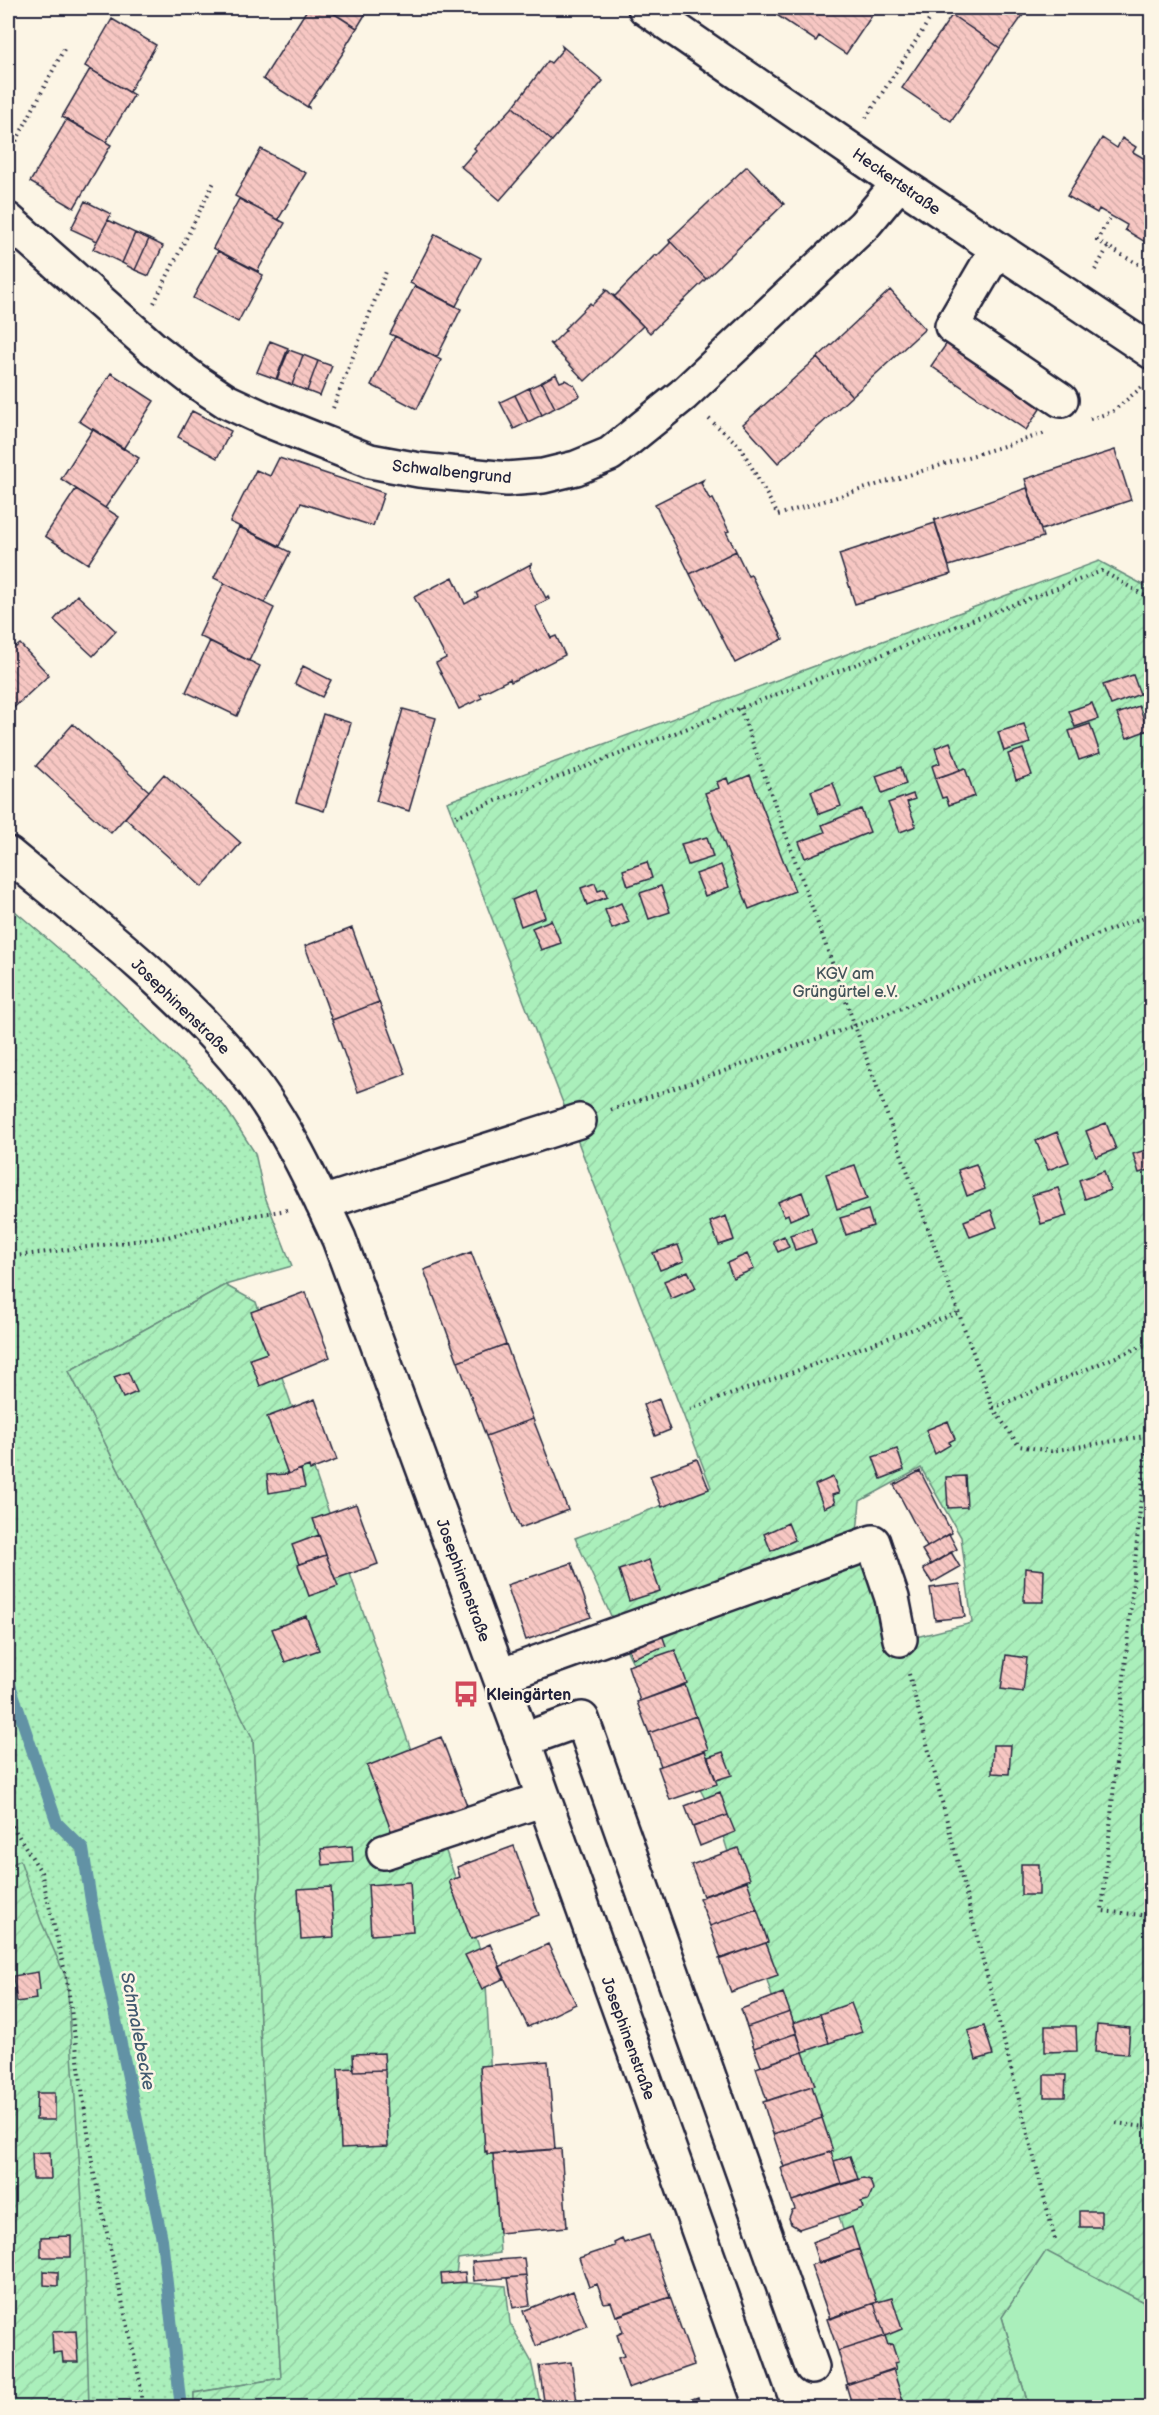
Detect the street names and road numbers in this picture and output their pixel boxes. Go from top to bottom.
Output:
street label: Heckertstraße [848,145,944,220]
street label: Schwalbengrund [391,457,512,488]
street label: Josephinenstraße [127,955,234,1059]
street label: Josephinenstraße [431,1516,494,1645]
street label: Josephinenstraße [596,1974,659,2103]

